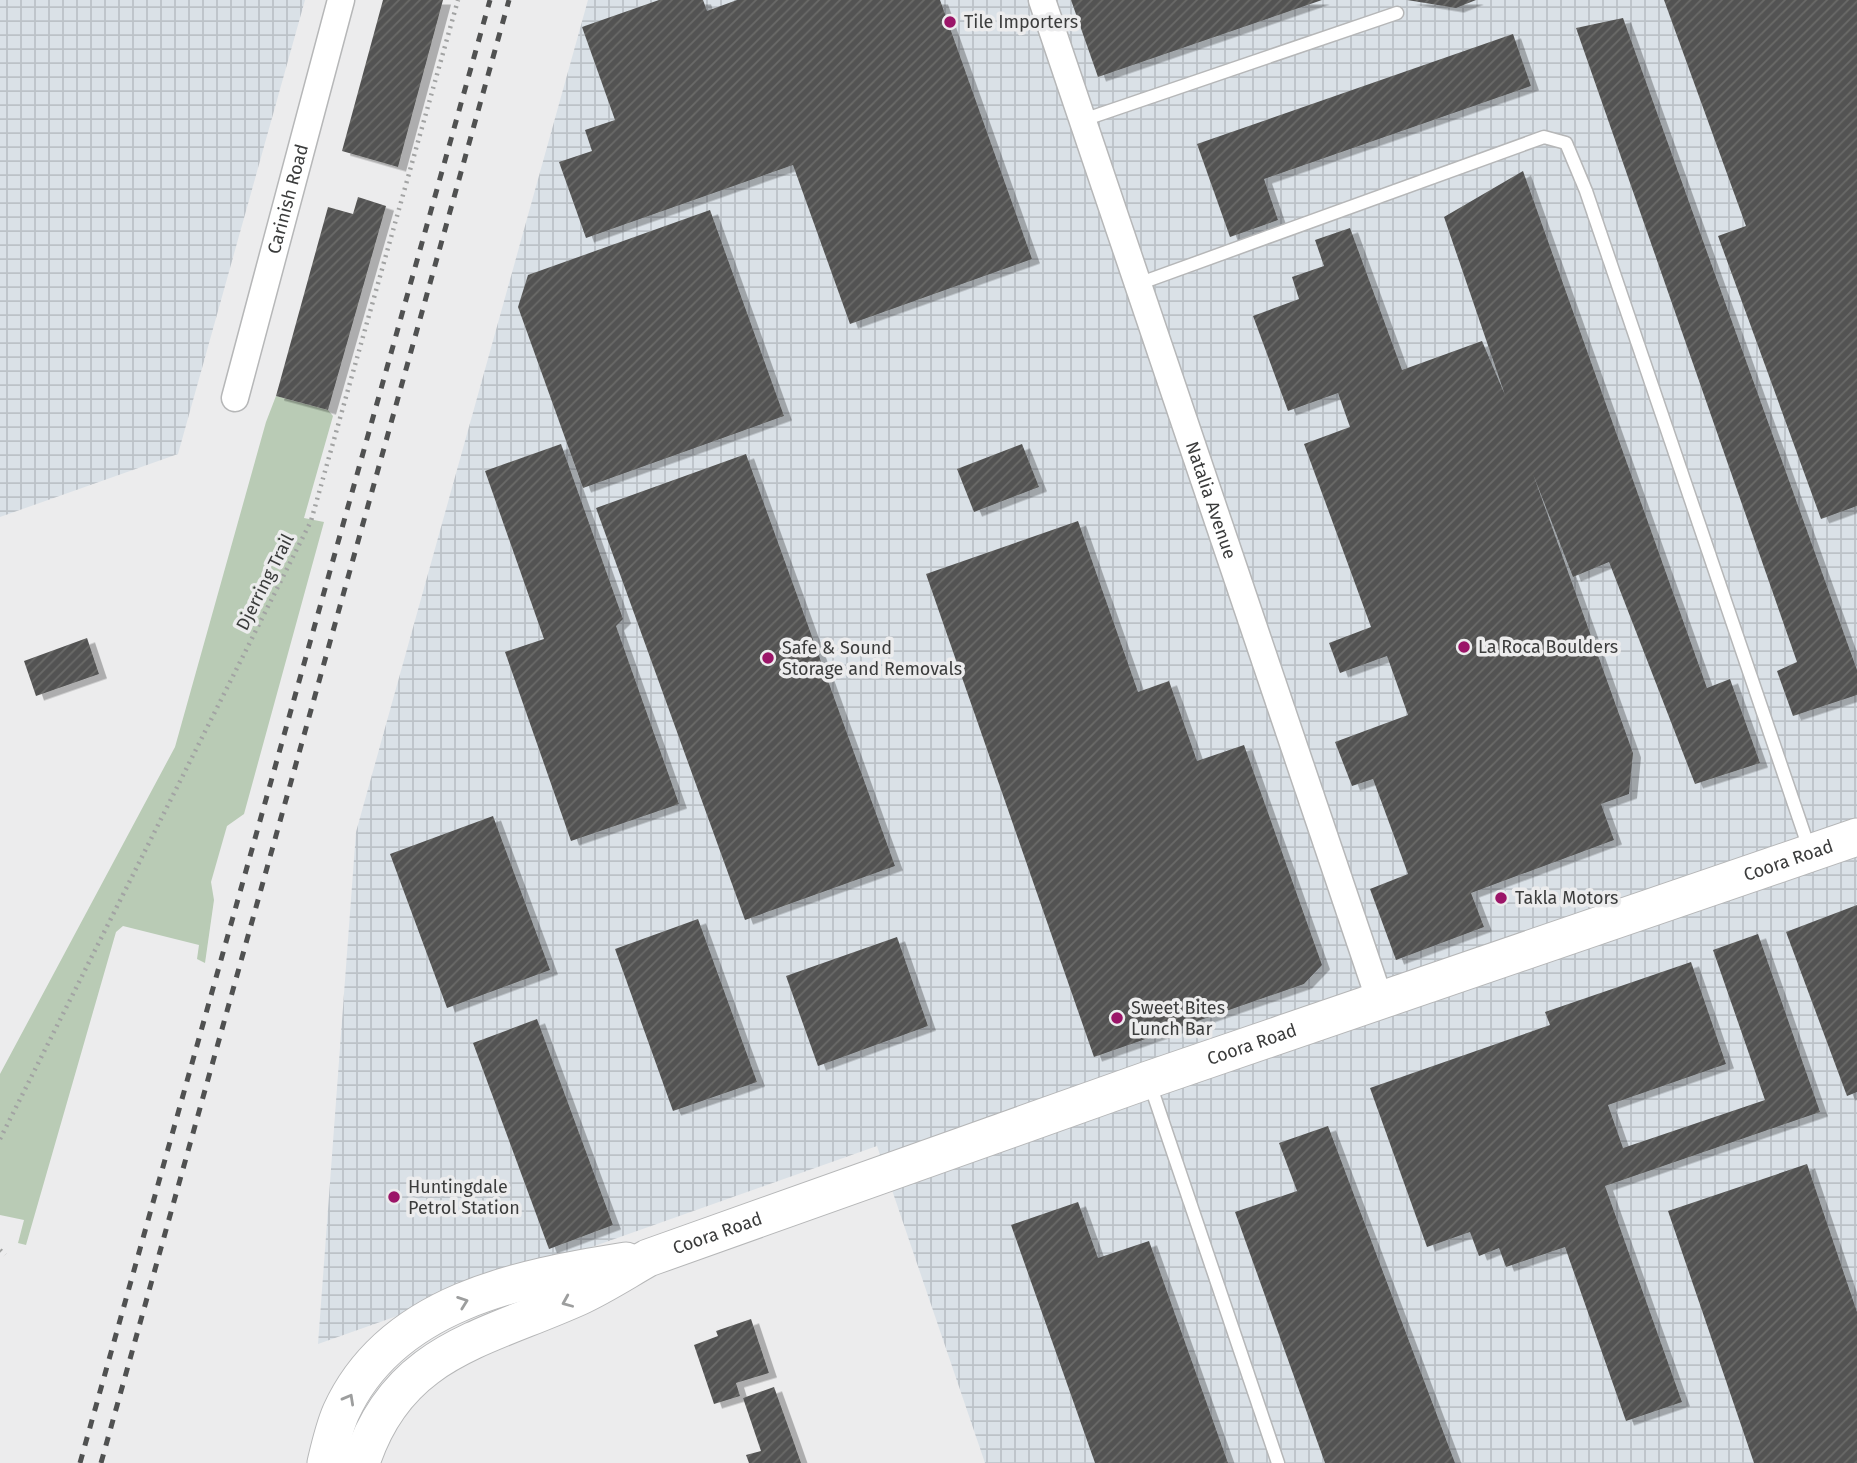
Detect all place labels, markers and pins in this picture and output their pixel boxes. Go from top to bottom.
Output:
place label: Tile Importers [964,11,1078,33]
marker: Tile Importers [942,14,958,30]
place label: La Roca Boulders [1478,636,1618,658]
place label: Safe & Sound Storage and Removals [782,637,962,680]
marker: La Roca Boulders [1456,639,1472,655]
marker: Safe & Sound Storage and Removals [760,650,776,666]
place label: Takla Motors [1515,887,1619,909]
marker: Takla Motors [1493,890,1509,906]
place label: Sweet Bites Lunch Bar [1131,997,1225,1040]
marker: Sweet Bites Lunch Bar [1109,1010,1125,1026]
place label: Huntingdale Petrol Station [408,1176,520,1219]
marker: Huntingdale Petrol Station [386,1189,402,1205]

